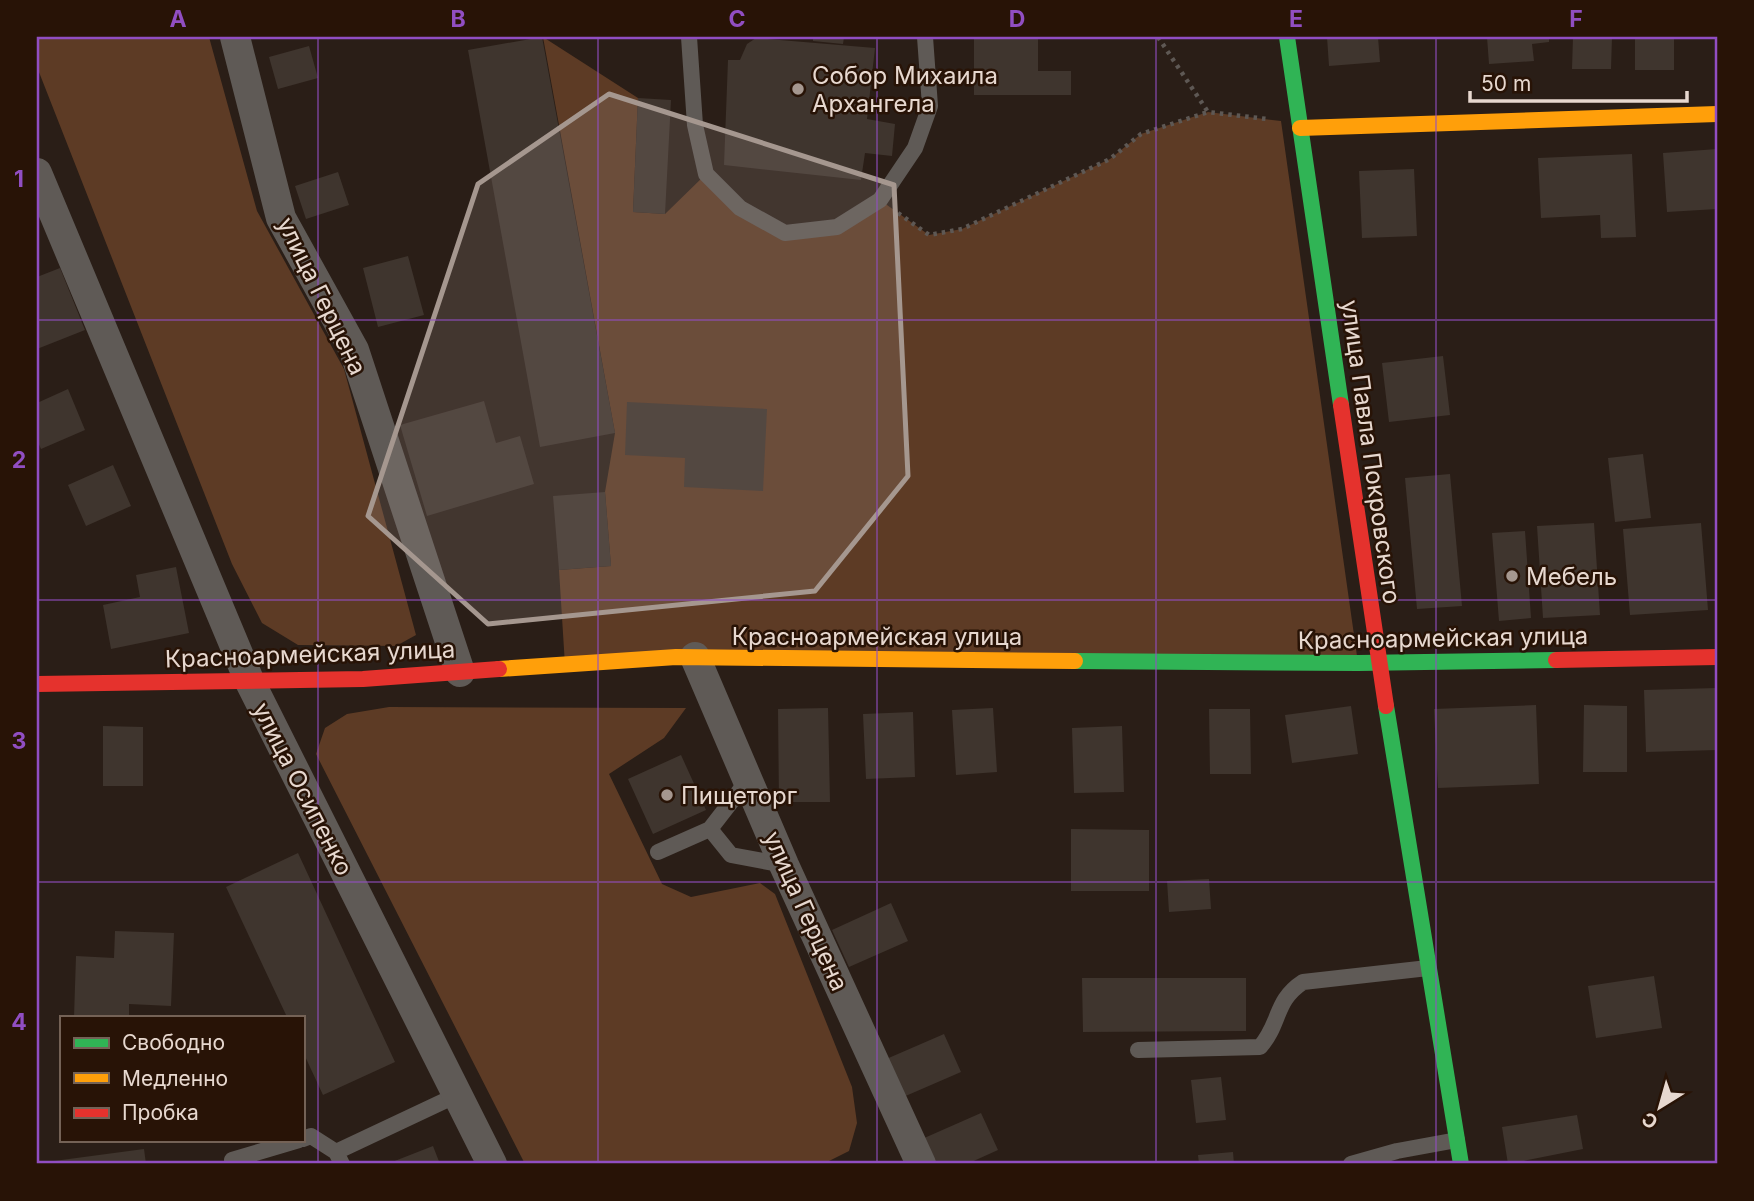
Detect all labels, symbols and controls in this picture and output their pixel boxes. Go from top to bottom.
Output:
text: A [169,5,187,33]
text: B [450,5,466,33]
text: C [728,5,746,33]
text: D [1009,5,1025,33]
text: E [1289,5,1303,33]
text: F [1569,5,1583,33]
scale bar [1470,60,1688,104]
place label: Собор Михаила Архангела [812,61,998,118]
text: 50 m [1481,71,1531,96]
marker: Собор Михаила Архангела [790,81,806,97]
text: 1 [14,165,24,193]
street label: улица Герцена [271,213,373,379]
street label: улица Павла Покровского [1335,298,1407,606]
text: 2 [12,446,26,474]
place label: Мебель [1526,562,1617,591]
marker: Мебель [1504,568,1520,584]
street label: Красноармейская улица [1298,621,1588,655]
street label: Красноармейская улица [732,622,1022,651]
street label: Красноармейская улица [164,634,456,674]
street label: улица Осипенко [247,698,359,880]
text: 3 [12,727,26,755]
place label: Пищеторг [681,781,797,810]
marker: Пищеторг [659,787,675,803]
street label: улица Герцена [758,827,854,995]
text: 4 [11,1008,27,1036]
legend [60,1016,304,1142]
text: Свободно [122,1030,225,1055]
text: Медленно [122,1066,228,1091]
north arrow [1624,1072,1694,1142]
text: Пробка [122,1100,199,1125]
text: С [1638,1107,1663,1134]

